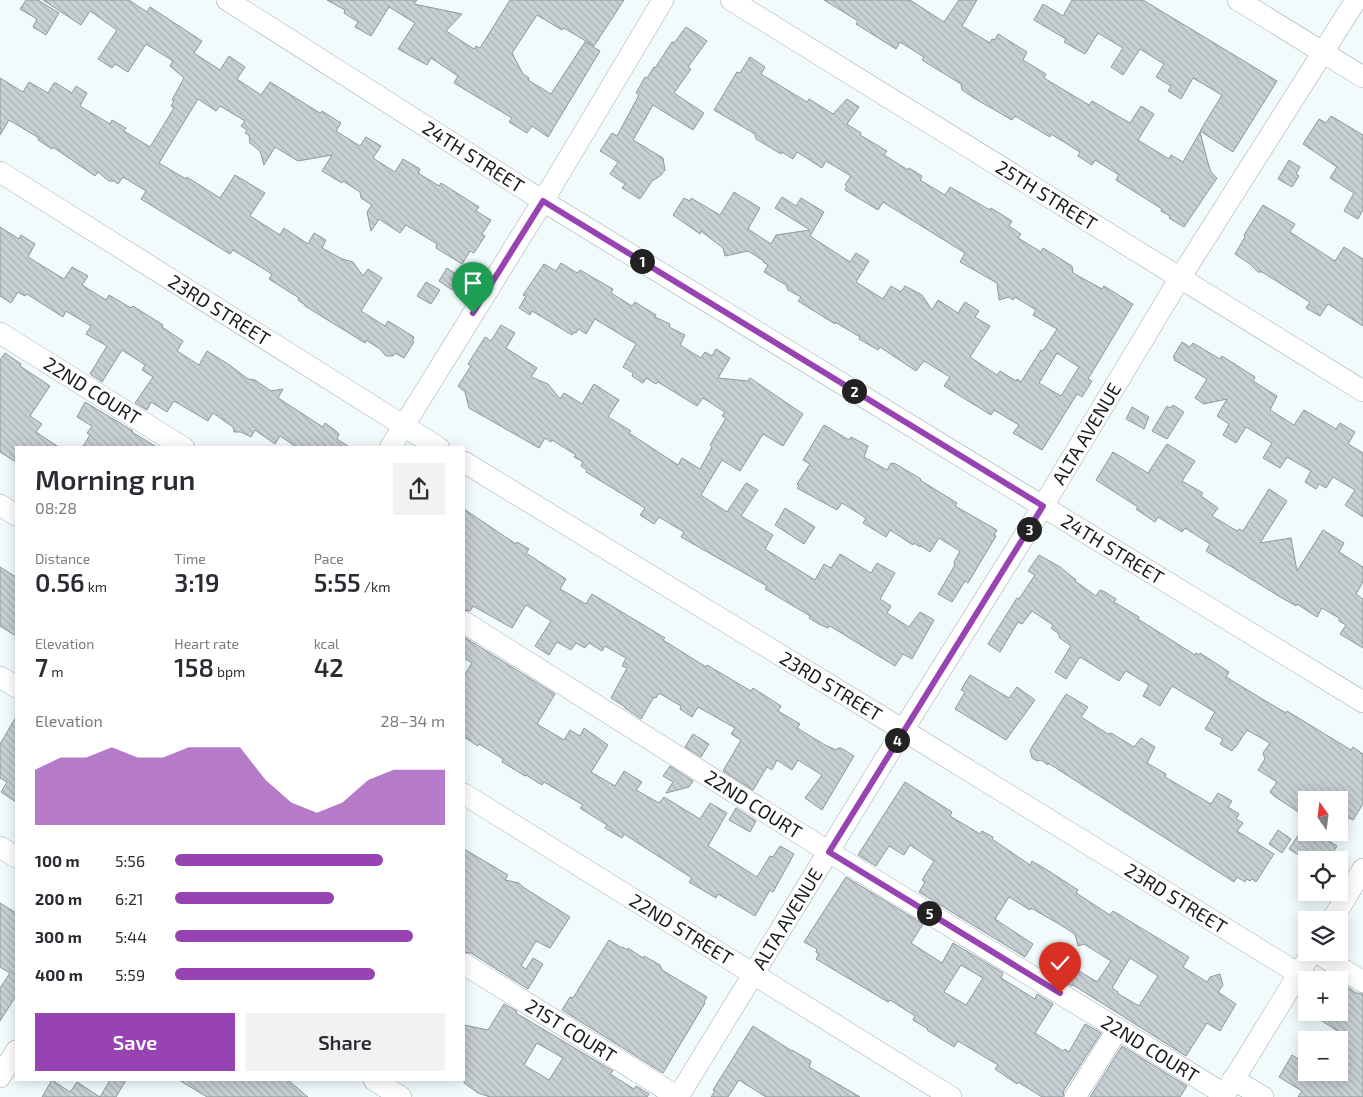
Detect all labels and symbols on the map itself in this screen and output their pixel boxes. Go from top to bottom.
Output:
street label: 24TH STREET [419,115,529,197]
street label: 25TH STREET [992,155,1102,235]
pin: 1 [630,248,654,274]
pin [452,262,494,313]
street label: 23RD STREET [164,269,275,350]
street label: 22ND COURT [40,351,146,429]
pin: 2 [842,378,866,404]
street label: ALTA AVENUE [1047,378,1125,489]
street label: 24TH STREET [1057,509,1168,589]
pin: 3 [1016,516,1042,542]
street label: 23RD STREET [776,646,887,726]
pin: 4 [884,728,910,752]
street label: 22ND COURT [701,765,806,843]
north arrow [1298,791,1348,841]
street label: 23RD STREET [1121,858,1232,938]
street label: ALTA AVENUE [747,864,827,974]
street label: 22ND STREET [626,888,738,970]
pin: 5 [916,900,942,926]
pin [1039,942,1081,993]
street label: 21ST COURT [522,993,621,1067]
street label: 22ND COURT [1097,1010,1203,1087]

